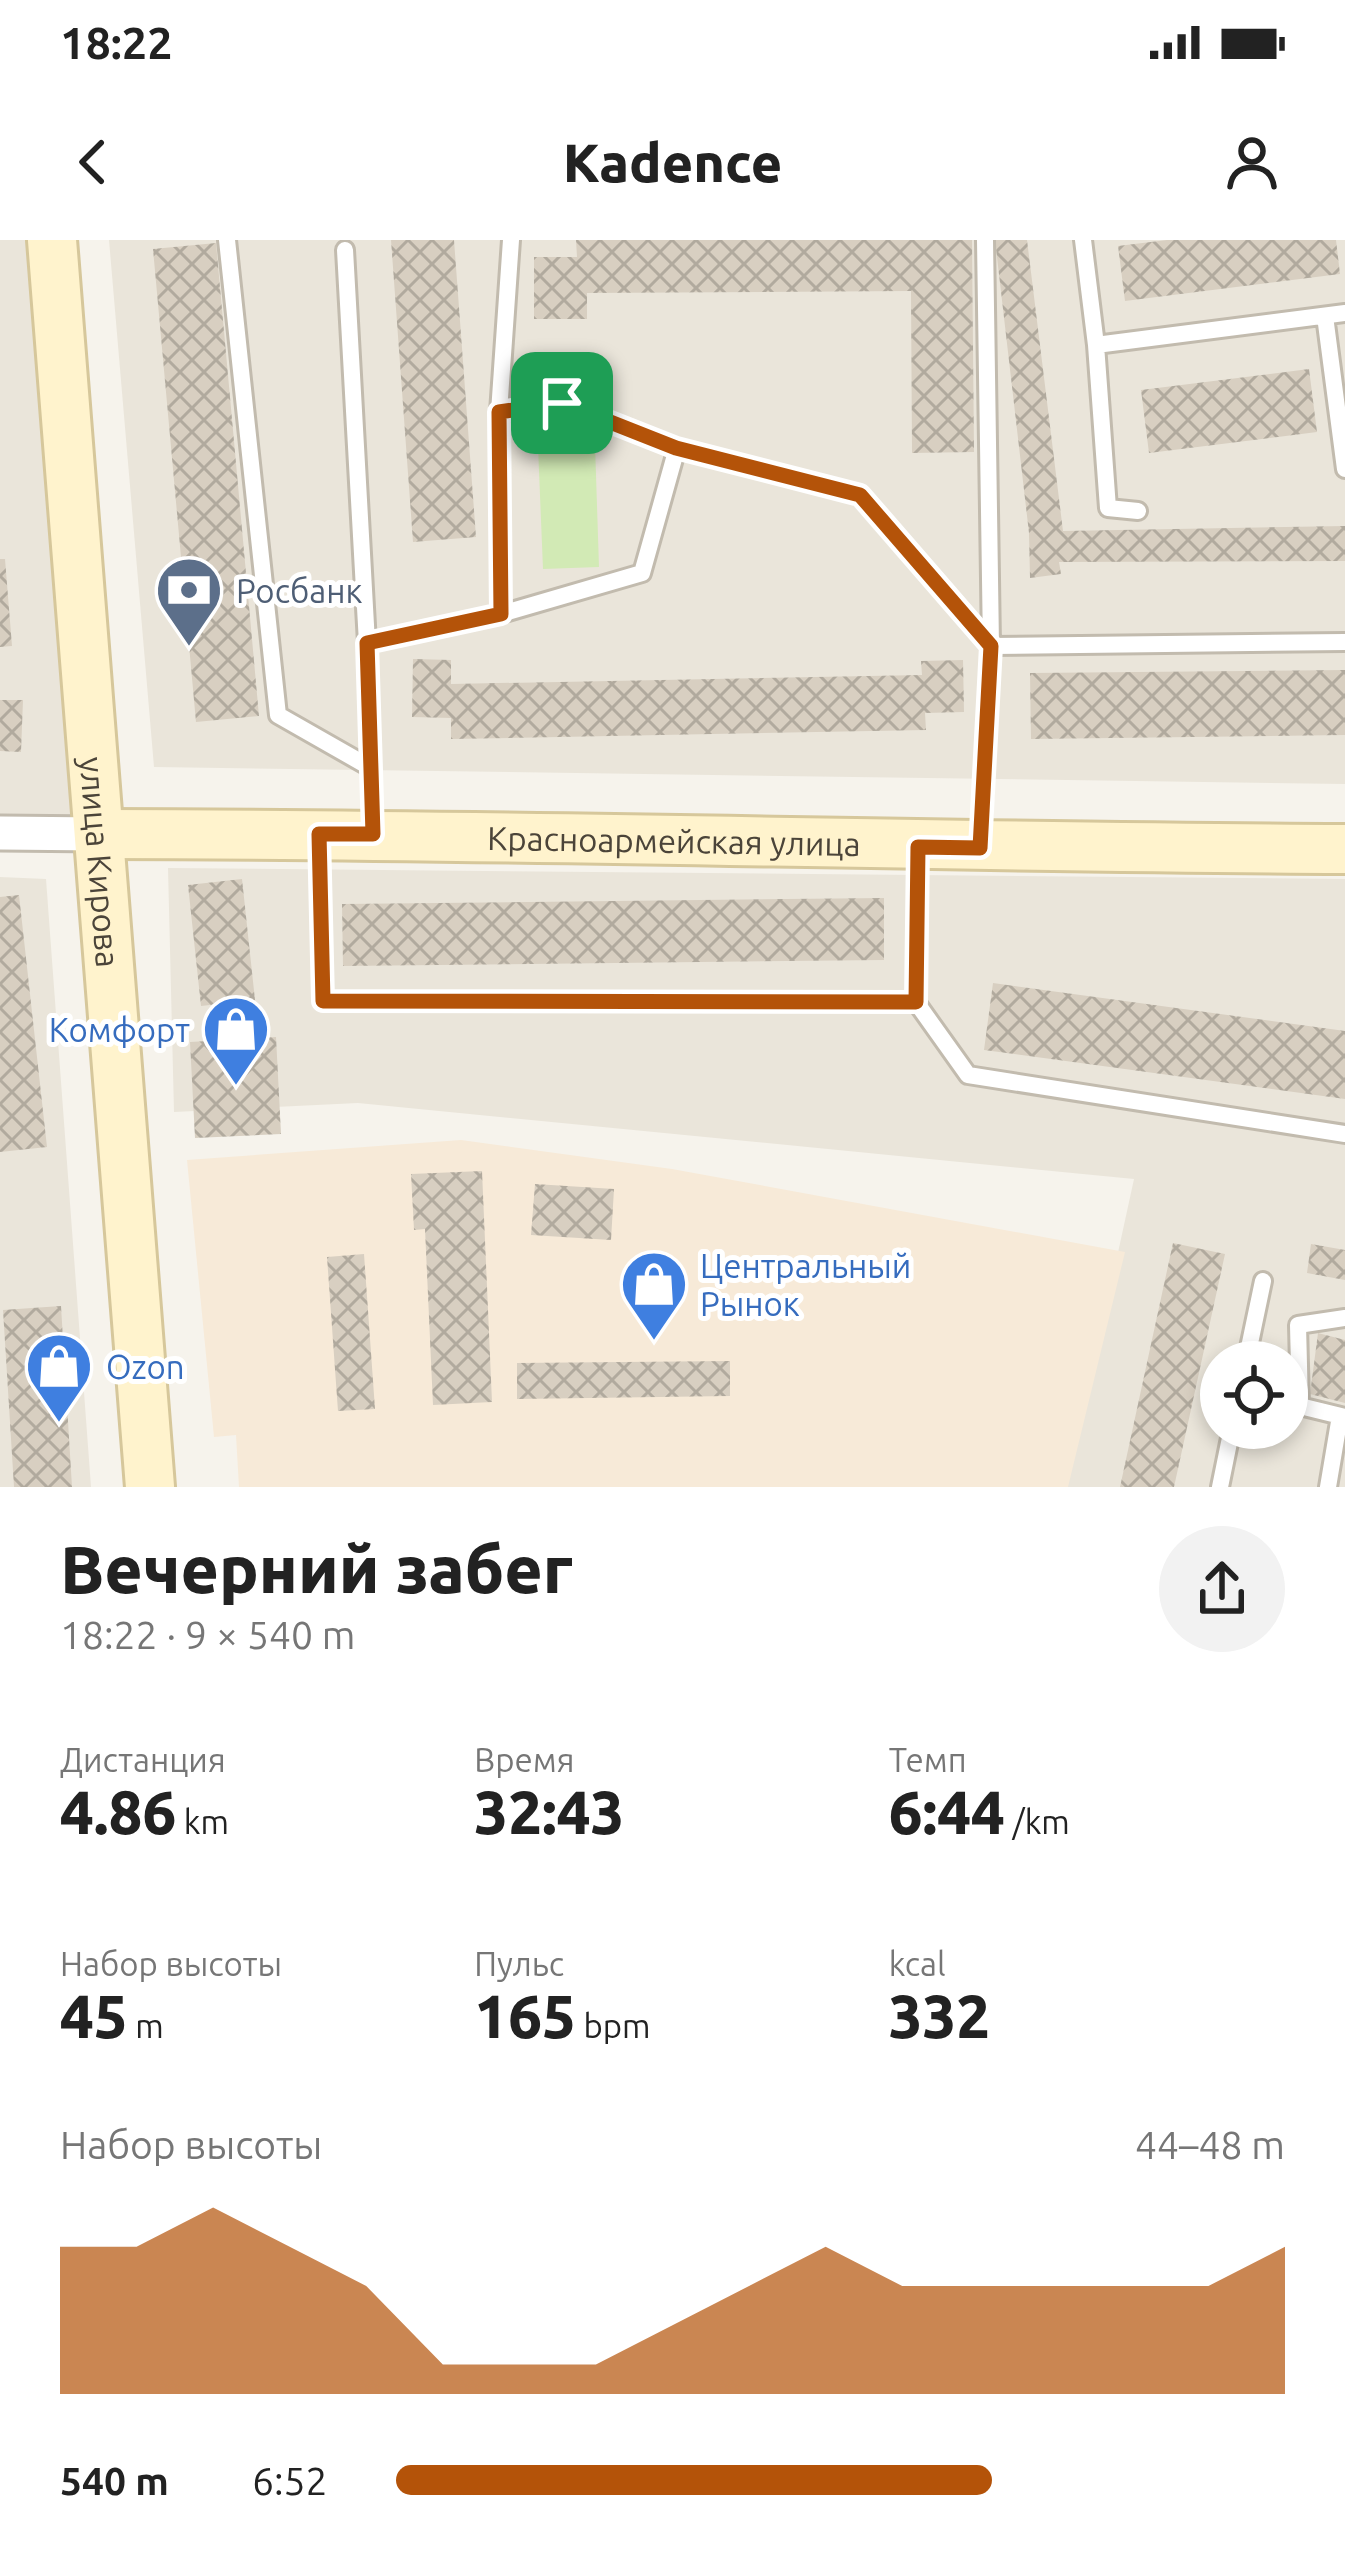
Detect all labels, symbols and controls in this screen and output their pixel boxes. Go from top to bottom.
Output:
text: 18:22 [60,17,173,68]
icon: back [60,129,126,195]
icon: person [1219,129,1285,195]
text: Kadence [563,132,782,192]
pin [511,352,613,454]
icon: arrive [529,370,595,436]
bank icon: Росбанк [154,555,224,649]
place label: Росбанк [236,572,363,609]
street label: улица Кирова [74,755,128,969]
street label: Красноармейская улица [487,819,861,862]
shop icon: Комфорт [201,994,271,1088]
place label: Комфорт [49,1011,190,1048]
place label: Центральный Рынок [700,1247,911,1322]
shop icon: Центральный Рынок [619,1249,689,1343]
shop icon: Ozon [24,1331,94,1425]
map controls [1200,1341,1308,1449]
button: locate [1200,1341,1308,1449]
place label: Ozon [106,1348,185,1385]
button: share [1159,1526,1285,1652]
text: Вечерний забег [60,1531,573,1605]
text: 18:22 · 9 × 540 m [60,1613,355,1656]
text: Дистанция [60,1741,226,1778]
text: Время [474,1741,575,1778]
text: Темп [889,1741,967,1778]
text: 4.86 [60,1778,176,1845]
text: 32:43 [474,1778,624,1845]
text: 6:44 [889,1778,1005,1845]
text: km [176,1803,229,1840]
text: /km [1005,1803,1070,1840]
text: Набор высоты [60,1945,282,1982]
text: Пульс [474,1945,564,1982]
text: kcal [889,1945,946,1982]
text: 45 [60,1982,128,2049]
text: 165 [474,1982,576,2049]
text: 332 [889,1982,990,2049]
text: m [128,2007,164,2044]
text: bpm [576,2007,651,2044]
text: Набор высоты [60,2123,322,2166]
text: 44–48 m [1135,2123,1285,2166]
text: 540 m [60,2459,169,2502]
text: 6:52 [252,2459,328,2502]

